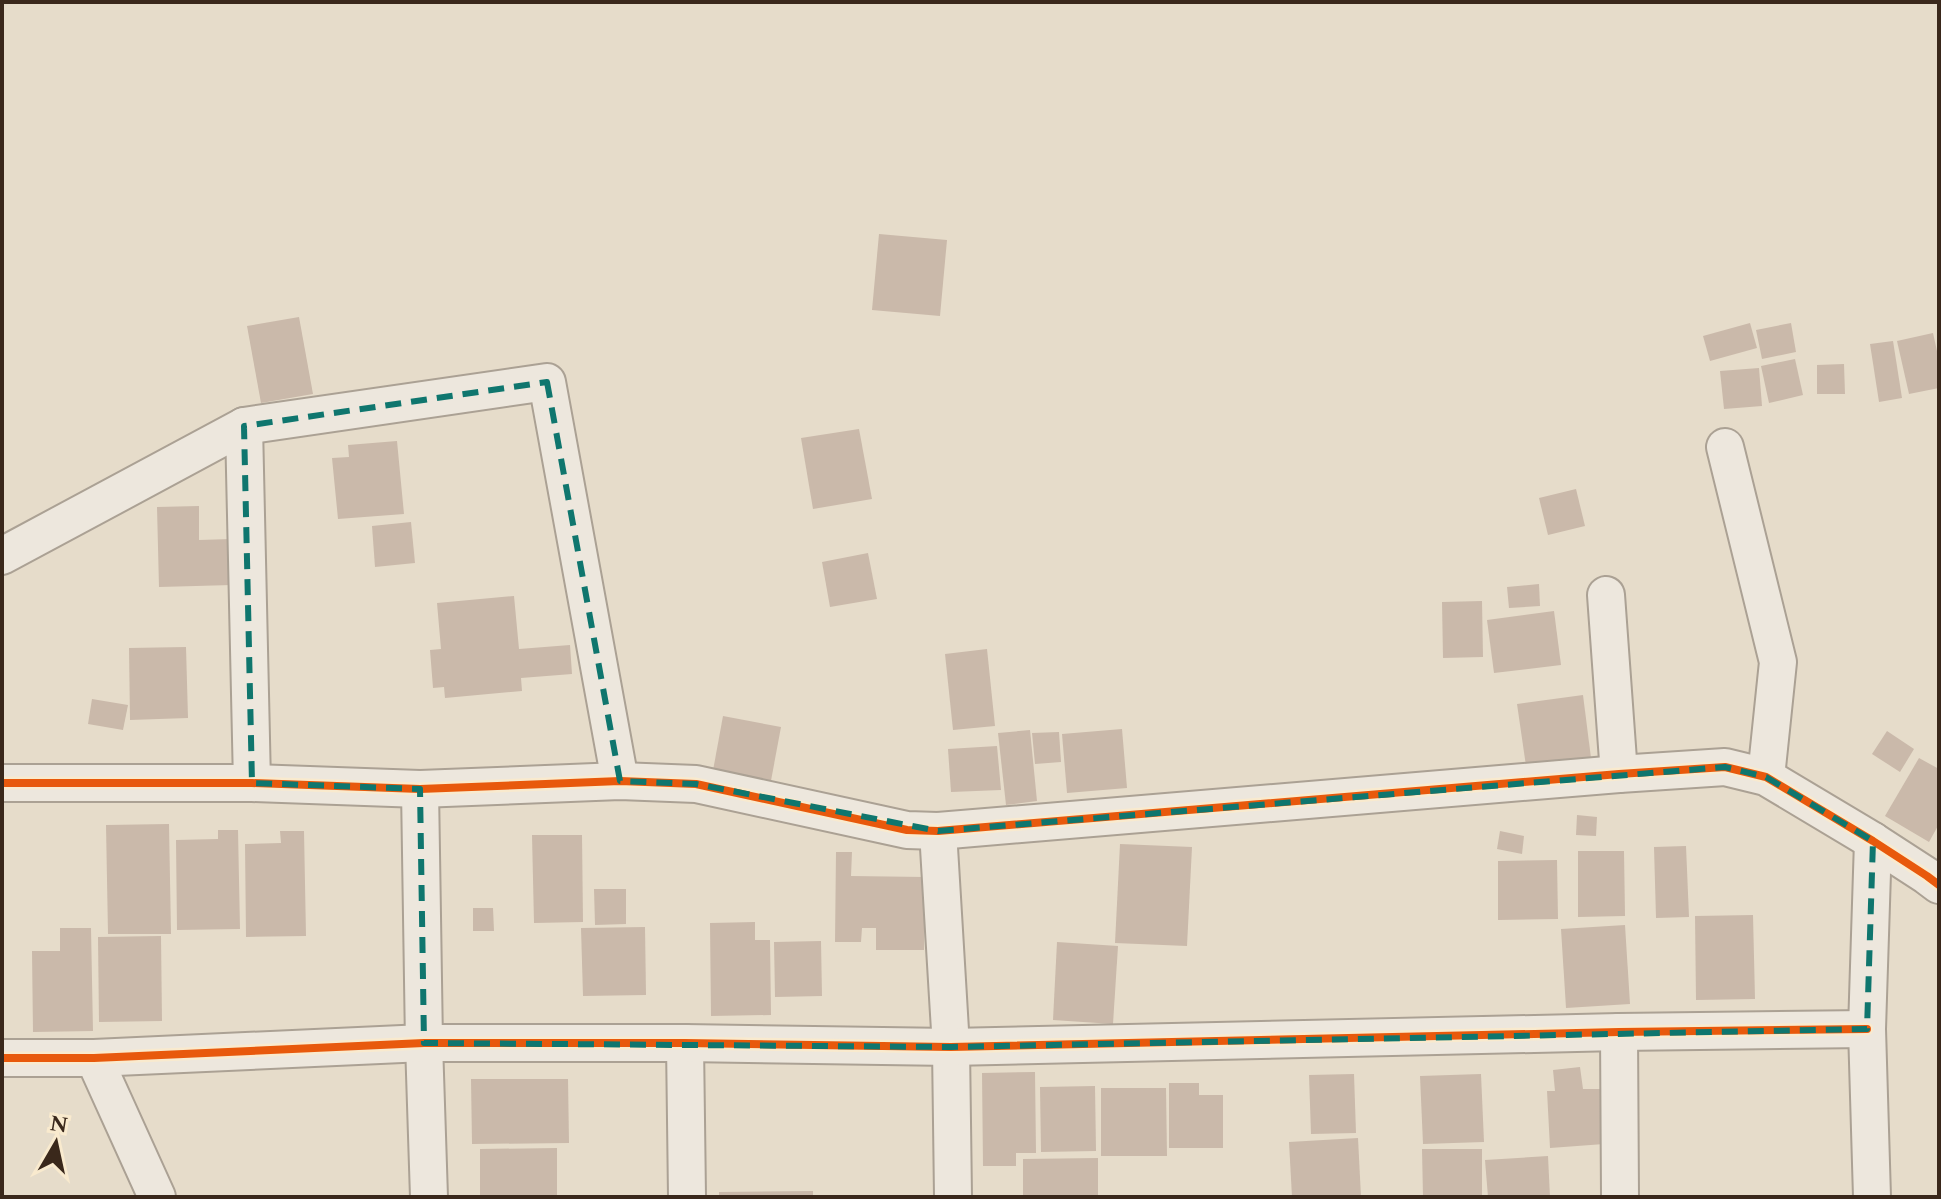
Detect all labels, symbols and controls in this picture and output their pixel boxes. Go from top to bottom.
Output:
north arrow [16,1103,96,1183]
text: N [47,1107,70,1142]

